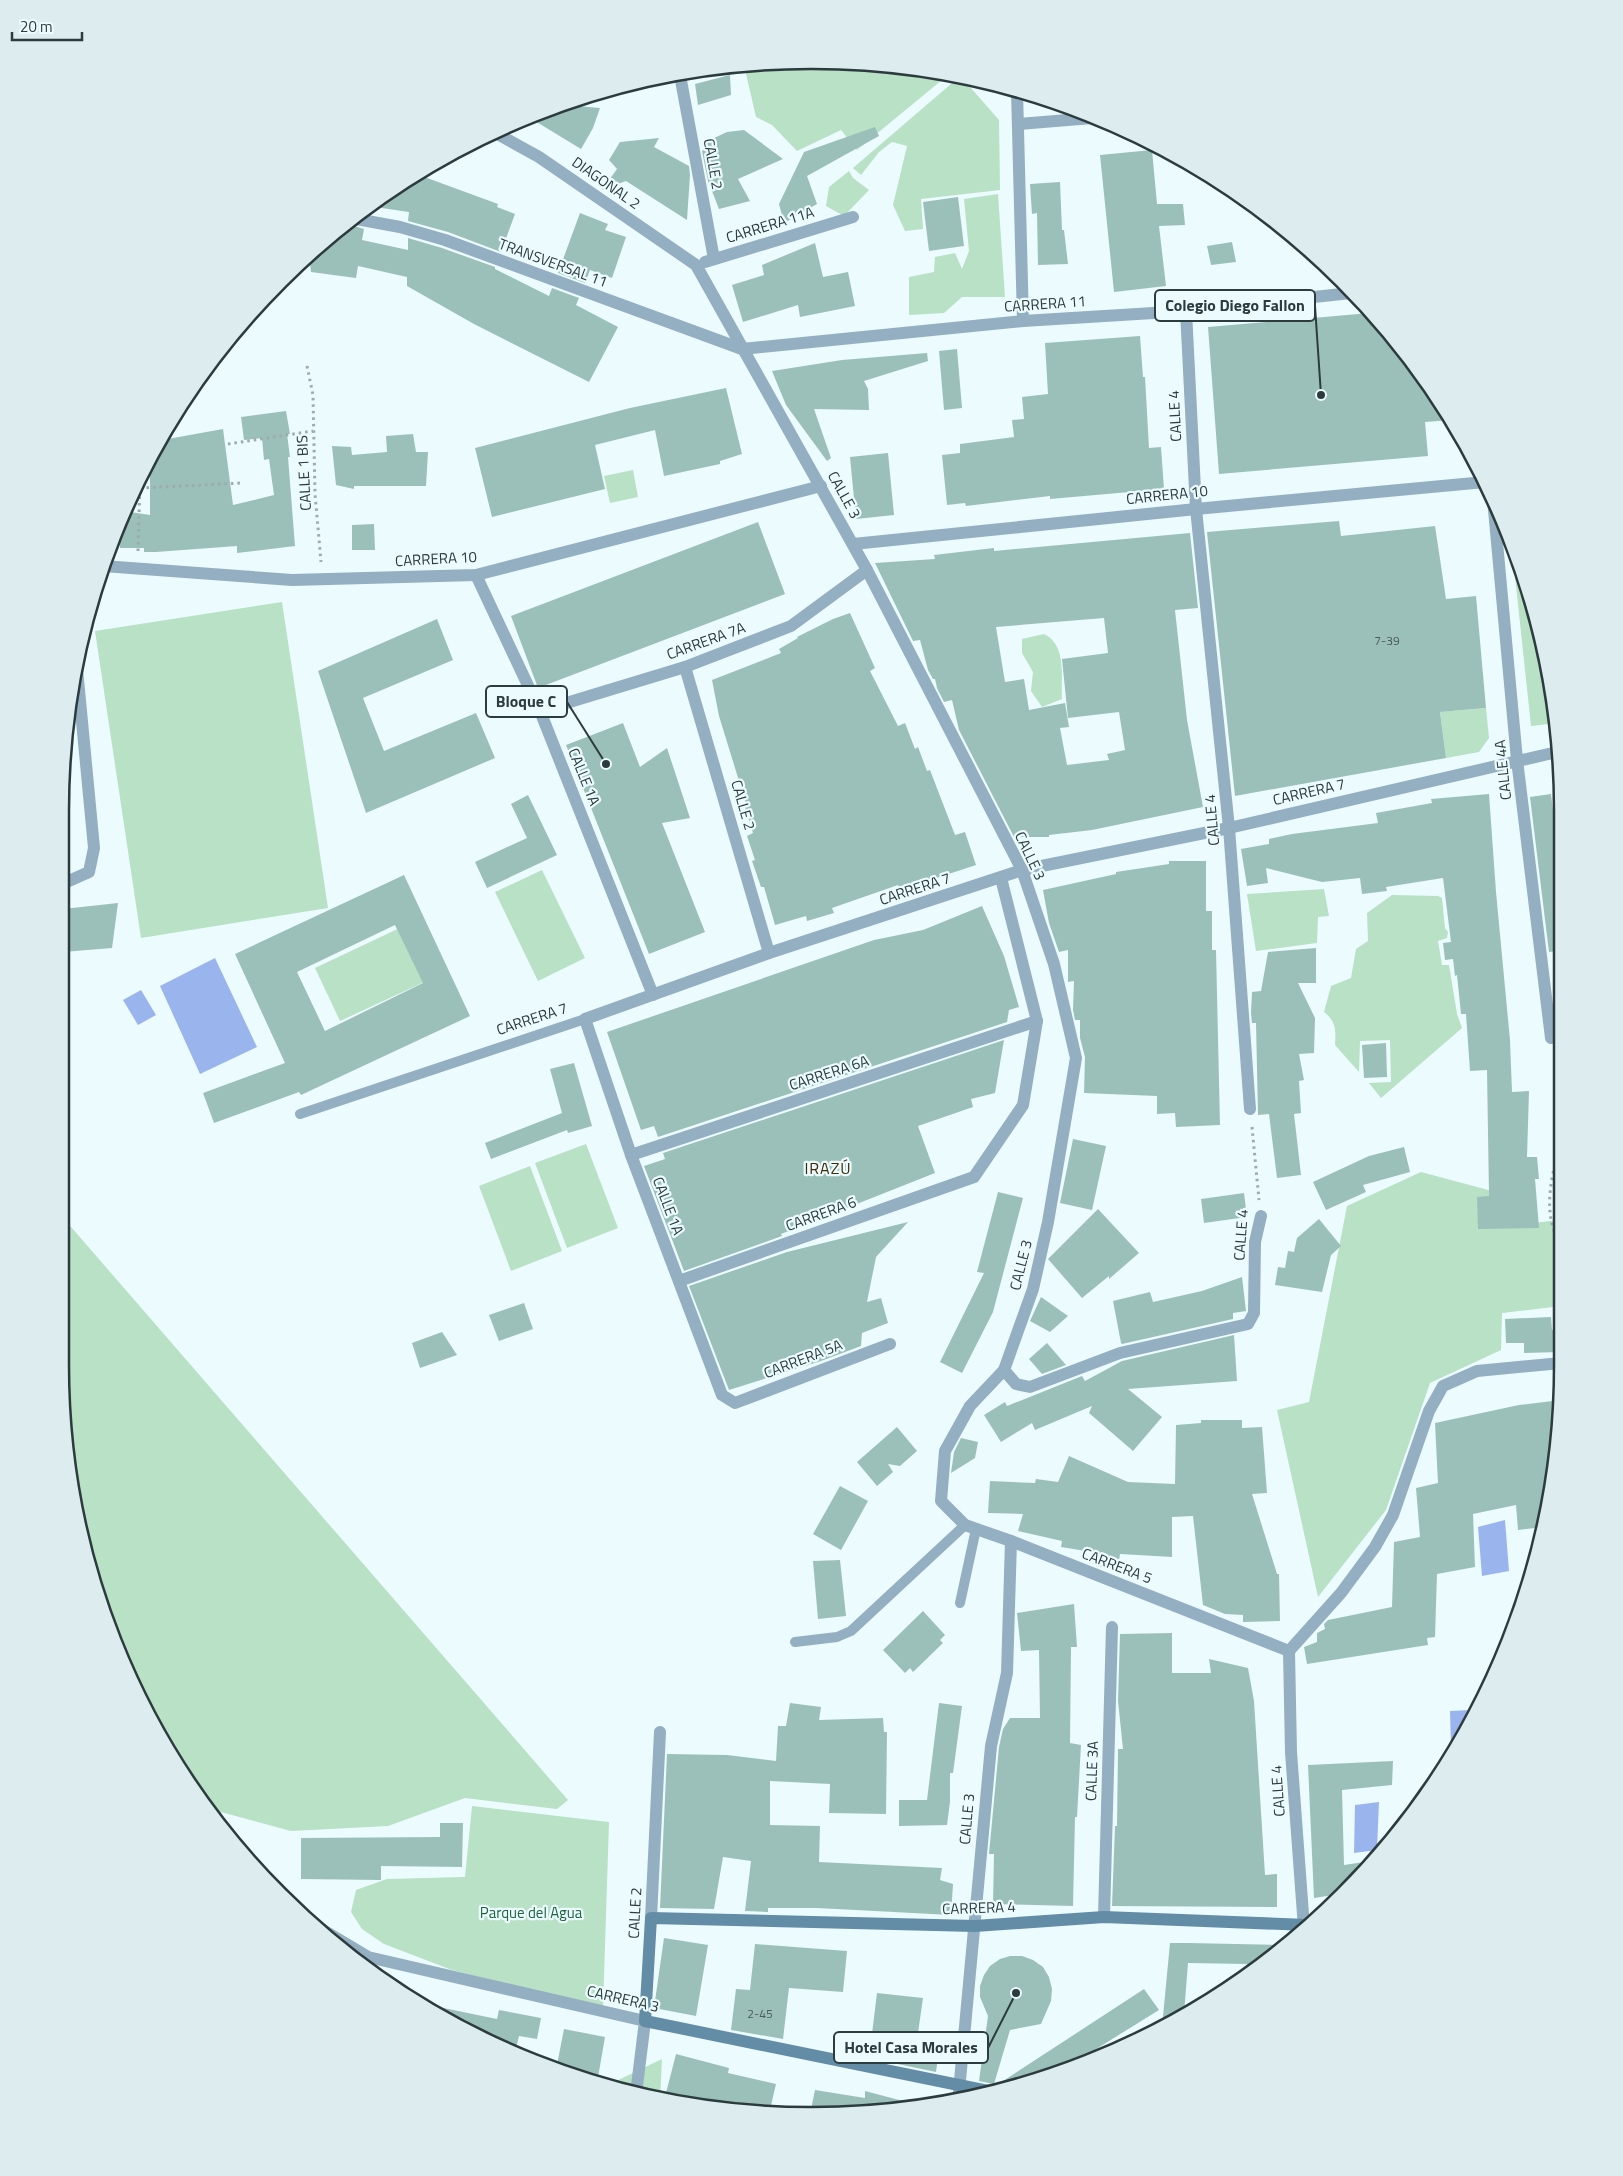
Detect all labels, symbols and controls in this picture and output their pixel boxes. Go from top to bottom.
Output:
scale bar [12,10,82,42]
text: 20 m [20,15,53,38]
street label: CALLE 2 [698,137,729,191]
street label: DIAGONAL 2 [567,150,645,215]
street label: CARRERA 11A [723,200,817,249]
street label: TRANSVERSAL 11 [495,232,611,293]
street label: CARRERA 11 [1003,289,1087,318]
callout: Colegio Diego Fallon [1155,290,1315,321]
text: Colegio Diego Fallon [1165,293,1305,317]
street label: CALLE 4 [1162,390,1187,442]
street label: CALLE 1 BIS [290,435,317,511]
street label: CALLE 3 [822,467,867,523]
street label: CARRERA 10 [1125,479,1209,510]
street label: CARRERA 10 [394,545,478,572]
street label: CARRERA 7A [663,616,749,665]
house number: 7-39 [1374,631,1400,650]
callout: Bloque C [486,686,567,717]
text: Bloque C [496,689,557,713]
street label: CALLE 4A [1488,739,1517,801]
street label: CALLE 1A [562,745,606,809]
street label: CARRERA 7 [1270,772,1347,811]
street label: CALLE 2 [725,777,762,833]
street label: CALLE 4 [1198,793,1225,847]
street label: CALLE 3 [1009,828,1052,884]
street label: CARRERA 7 [876,866,953,911]
street label: CARRERA 7 [493,996,570,1041]
street label: CARRERA 6A [786,1049,872,1096]
district label: IRAZÚ [804,1156,852,1180]
street label: CALLE 1A [647,1174,690,1238]
street label: CARRERA 6 [782,1190,859,1237]
street label: CALLE 4 [1227,1208,1254,1261]
street label: CALLE 3 [1003,1237,1038,1293]
street label: CARRERA 5A [760,1333,846,1384]
street label: CARRERA 5 [1079,1542,1156,1589]
street label: CALLE 3A [1079,1740,1104,1802]
street label: CALLE 4 [1264,1765,1291,1818]
street label: CALLE 3 [953,1792,980,1846]
street label: CALLE 2 [622,1887,647,1939]
street label: CARRERA 4 [942,1895,1016,1920]
park label: Parque del Agua [480,1901,583,1924]
street label: CARRERA 3 [585,1979,662,2018]
house number: 2-45 [747,2004,773,2023]
callout: Hotel Casa Morales [834,2032,988,2063]
text: Hotel Casa Morales [844,2035,978,2059]

